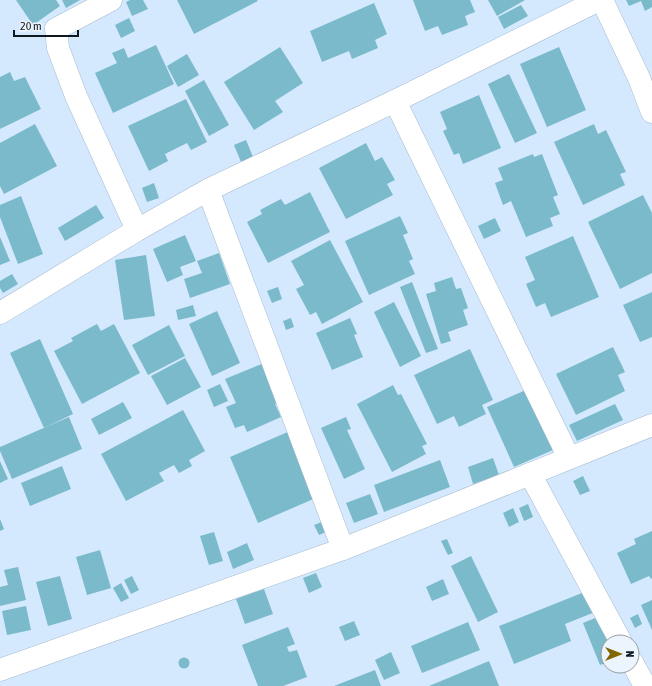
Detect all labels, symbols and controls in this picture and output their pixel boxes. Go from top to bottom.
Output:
scale bar [14,12,78,38]
text: 20 m [20,19,42,33]
north arrow [600,634,640,674]
text: N [624,651,636,657]

